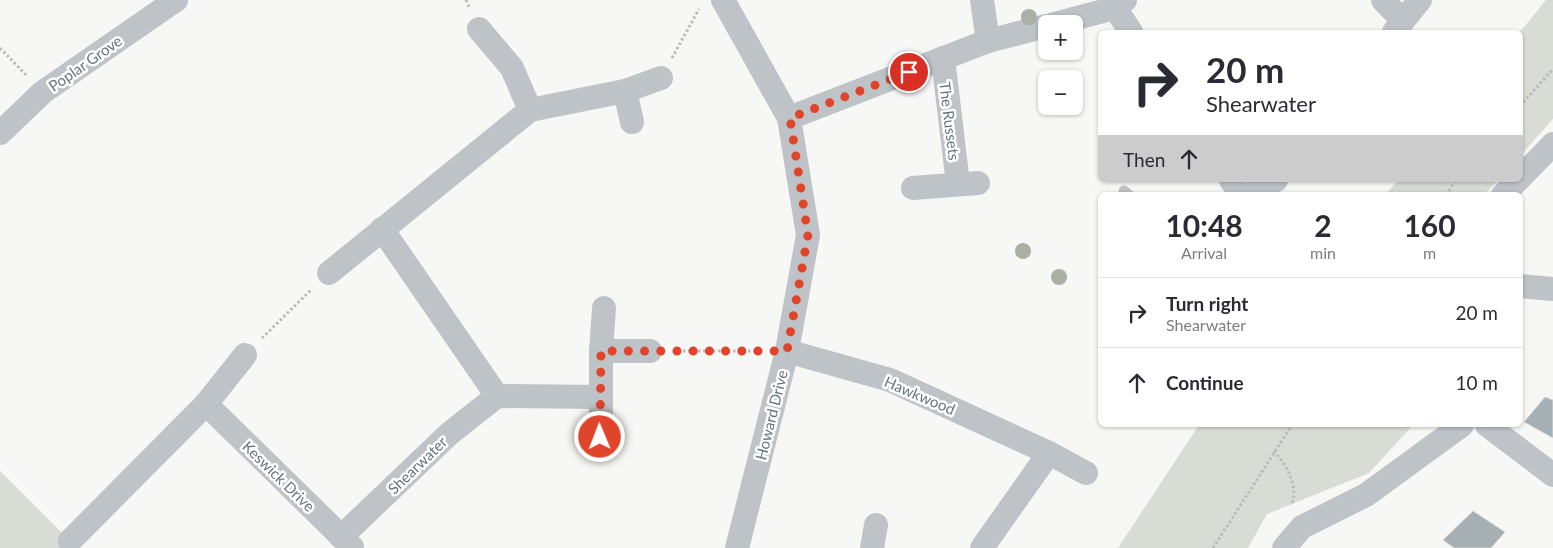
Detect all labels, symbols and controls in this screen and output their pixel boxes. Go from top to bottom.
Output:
map controls [1038,15,1083,115]
button: + [1038,15,1083,60]
street label: Poplar Grove [45,31,125,95]
text: 20 m [1206,48,1284,90]
icon: right [1123,50,1188,115]
pin [888,51,930,93]
icon: arrive [895,58,923,86]
button: − [1038,70,1083,115]
street label: The Russets [936,81,964,161]
text: Shearwater [1206,90,1316,117]
icon: ahead [1175,145,1203,173]
text: Then [1123,148,1165,171]
text: 10:48 [1165,207,1243,243]
text: 2 [1314,207,1332,243]
text: 160 [1403,207,1456,243]
text: Arrival [1181,243,1227,262]
text: min [1310,243,1336,262]
text: m [1423,243,1436,262]
text: Turn right [1166,292,1248,315]
icon: right [1123,299,1151,327]
text: 20 m [1455,301,1498,324]
text: Shearwater [1166,315,1246,334]
street label: Howard Drive [751,368,791,462]
icon: ahead [1123,369,1151,397]
text: Continue [1166,371,1244,394]
text: 10 m [1455,371,1498,394]
street label: Hawkwood [882,372,958,418]
position arrow [573,410,625,462]
street label: Shearwater [384,432,451,498]
street label: Keswick Drive [239,437,319,515]

